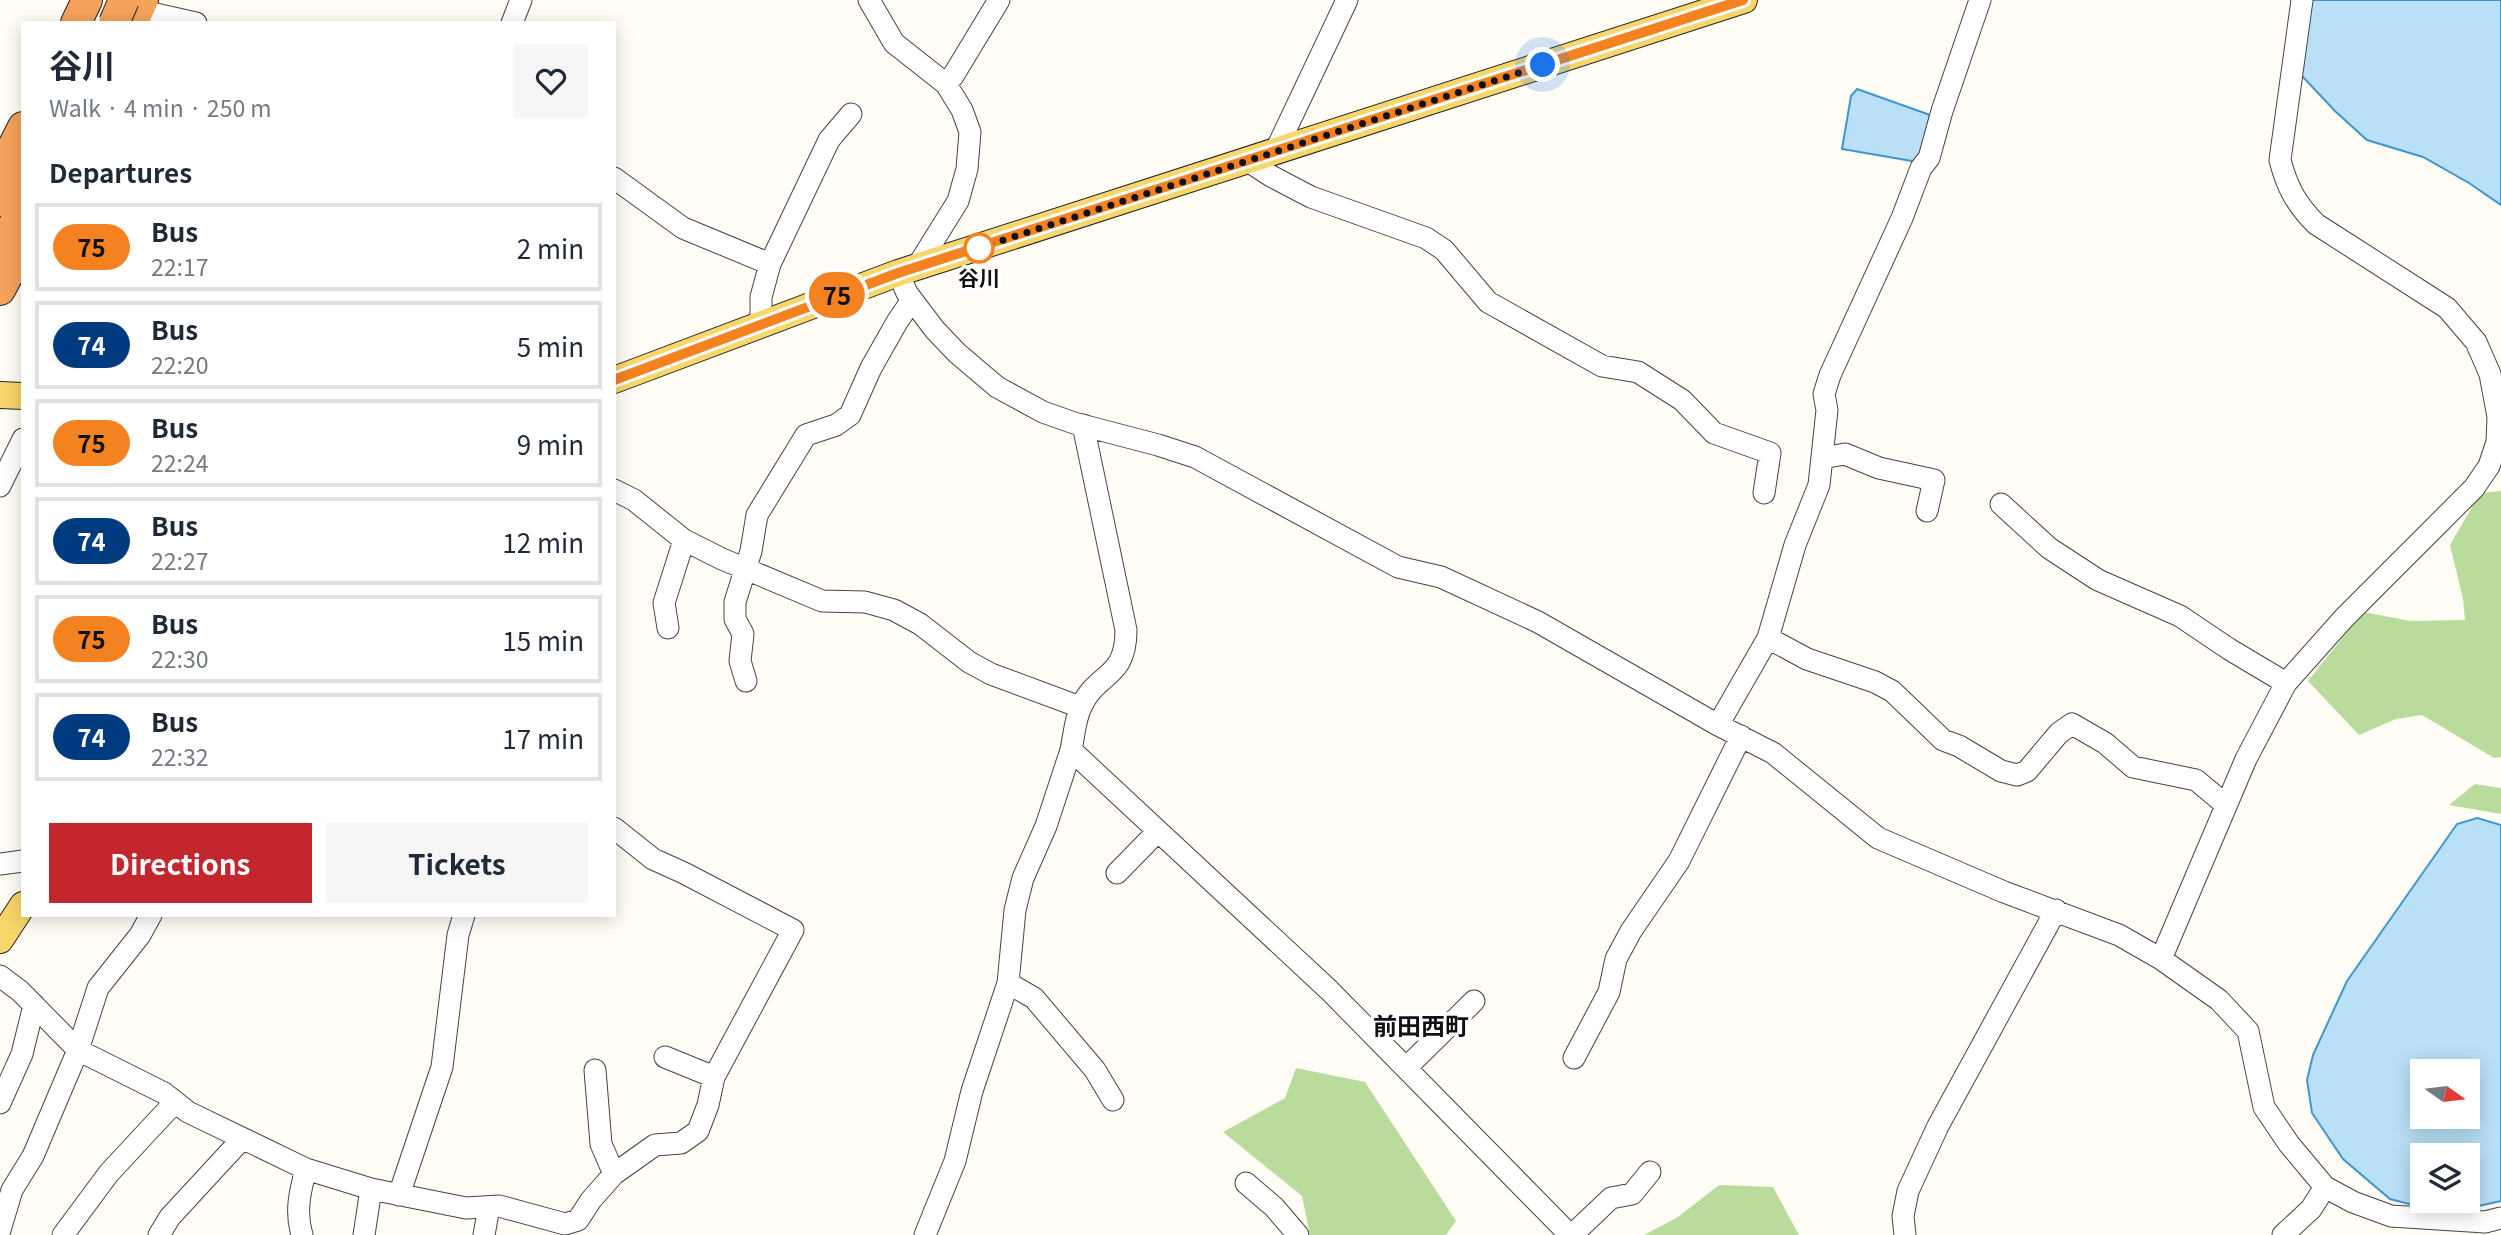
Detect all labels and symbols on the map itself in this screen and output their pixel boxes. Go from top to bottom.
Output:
your location [1525,47,1560,82]
marker: 谷川 [964,233,994,263]
place label: 谷川 [958,262,1000,292]
line badge: 75 [806,272,868,318]
district label: 前田西町 [1373,1007,1469,1042]
north arrow [2410,1059,2480,1129]

